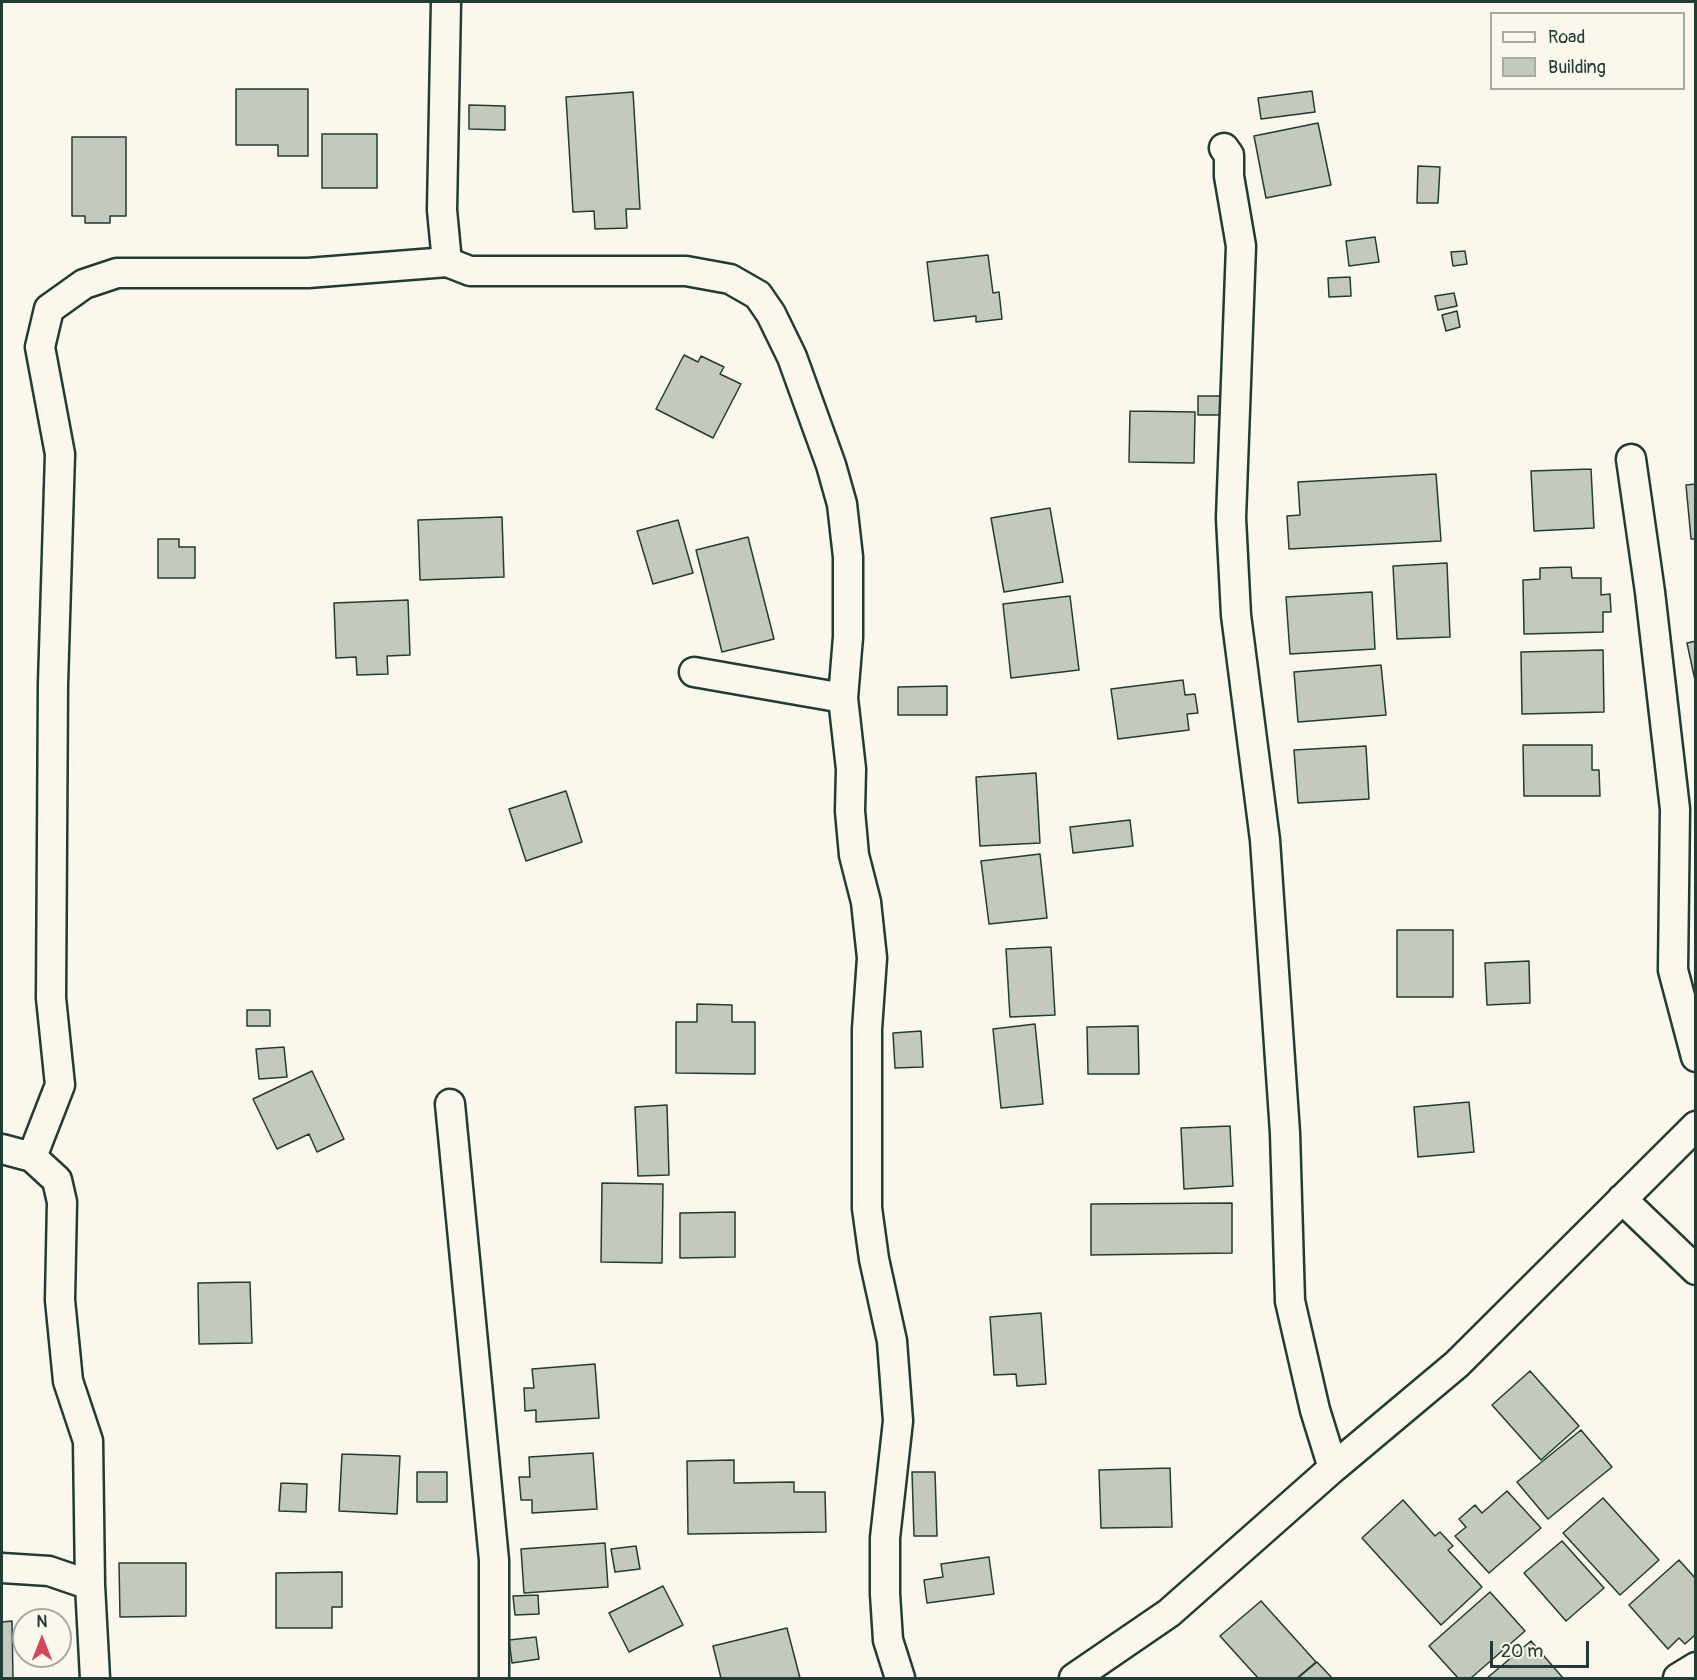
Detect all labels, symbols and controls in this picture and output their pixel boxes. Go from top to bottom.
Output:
legend [1490,12,1685,90]
text: Road [1548,26,1585,49]
text: Building [1548,56,1606,79]
north arrow [12,1608,72,1668]
text: N [37,1612,47,1632]
scale bar [1493,1629,1592,1667]
text: 20 m [1501,1640,1543,1663]

